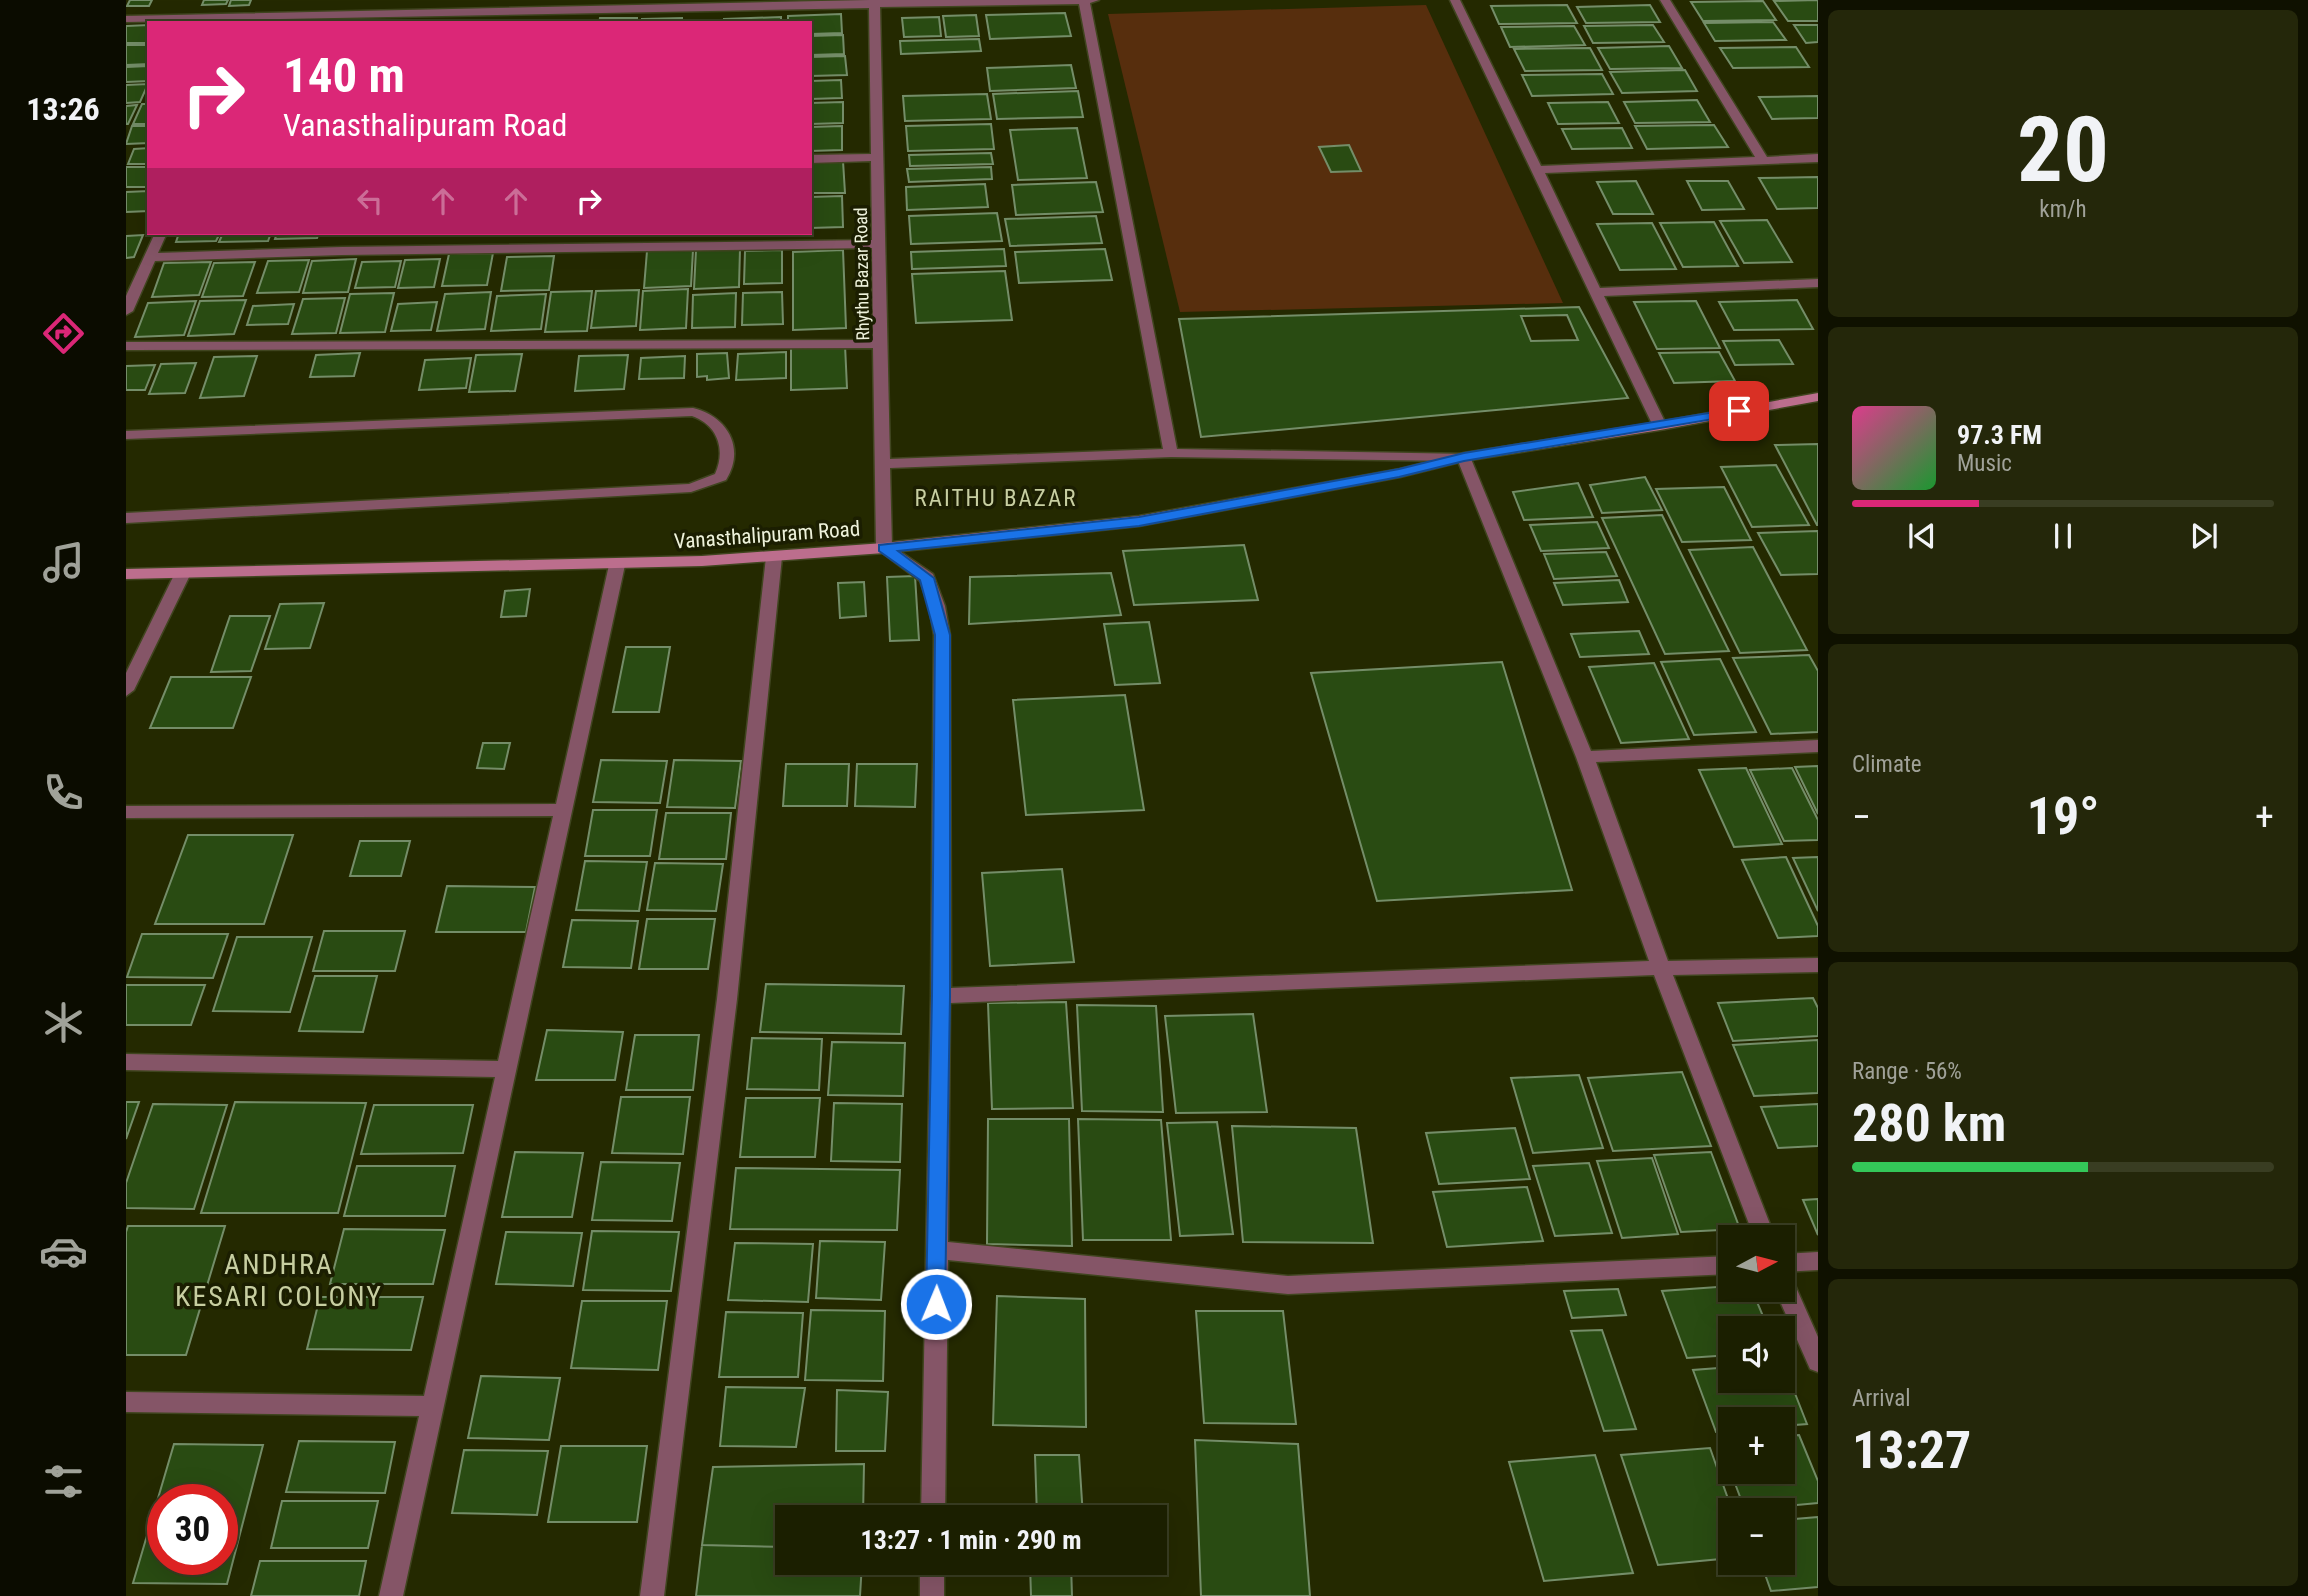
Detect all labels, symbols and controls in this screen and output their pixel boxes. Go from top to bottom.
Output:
text: 140 m [283,47,405,104]
icon: right [168,49,259,140]
text: 13:26 [26,90,100,128]
text: 20 [2017,97,2109,203]
text: Vanasthalipuram Road [283,106,567,144]
icon: left [351,182,389,220]
icon: ahead [424,182,462,220]
icon: ahead [497,182,535,220]
icon: right [570,182,608,220]
text: km/h [2039,196,2087,223]
street label: Rhythu Bazar Road [850,207,873,341]
icon: directions [39,309,88,358]
pin [1709,381,1769,441]
icon: arrive [1720,392,1758,430]
text: 97.3 FM [1957,420,2042,450]
text: Music [1957,450,2012,477]
district label: RAITHU BAZAR [915,485,1077,512]
street label: Vanasthalipuram Road [673,517,861,553]
icon: previous [1903,517,1941,555]
icon: pause [2044,517,2082,555]
icon: next [2185,517,2223,555]
icon: music [39,538,88,587]
text: Climate [1852,751,1922,778]
icon: phone [39,768,88,817]
text: 19° [2027,786,2099,847]
text: − [1852,795,1871,839]
text: + [2255,795,2274,839]
icon: climate [39,998,88,1047]
text: Range · 56% [1852,1058,1962,1085]
text: 280 km [1852,1093,2006,1154]
north arrow [1718,1225,1796,1302]
map controls [1718,1225,1795,1575]
icon: car [39,1227,88,1276]
district label: ANDHRA KESARI COLONY [175,1248,383,1313]
position arrow [899,1267,973,1341]
button: sound [1718,1316,1795,1393]
text: Arrival [1852,1385,1911,1412]
button: + [1718,1407,1795,1484]
text: 13:27 [1852,1420,1971,1481]
icon: filters [39,1457,88,1506]
speed limit sign: 30 [147,1484,238,1575]
button: − [1718,1498,1795,1575]
text: 13:27 · 1 min · 290 m [861,1525,1081,1555]

